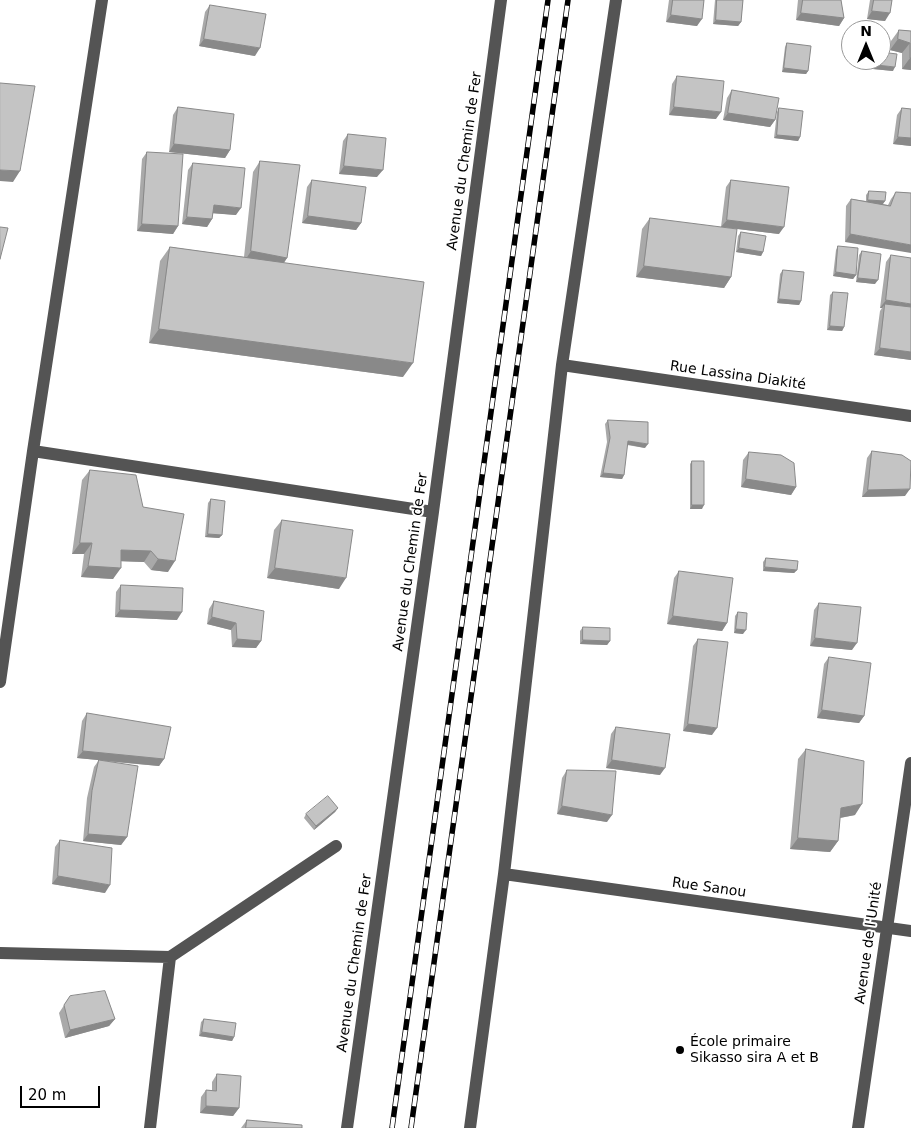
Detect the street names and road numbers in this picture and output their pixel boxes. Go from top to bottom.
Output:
street label: Avenue du Chemin de Fer [444,71,486,251]
street label: Rue Lassina Diakité [669,358,807,394]
street label: Avenue du Chemin de Fer [390,472,432,652]
street label: Avenue du Chemin de Fer [334,873,376,1053]
street label: Rue Sanou [671,874,747,902]
street label: Avenue de l'Unité [852,881,886,1005]

